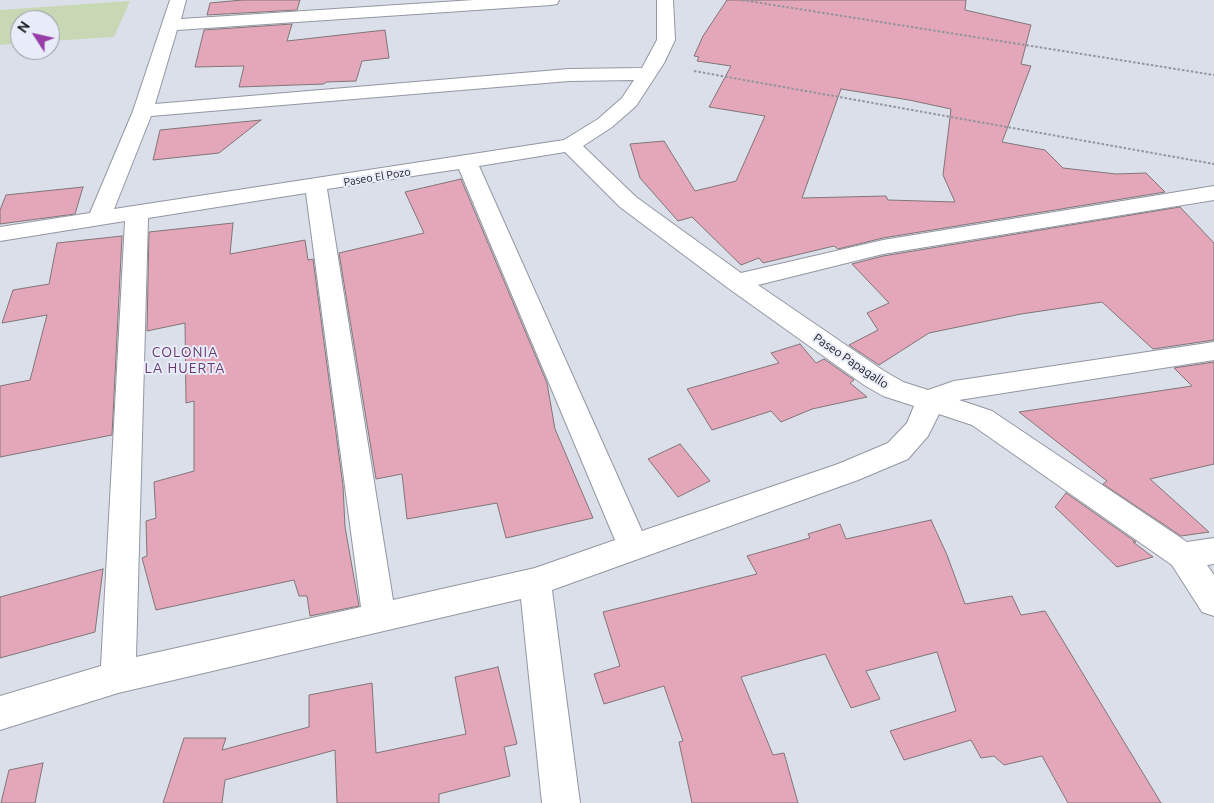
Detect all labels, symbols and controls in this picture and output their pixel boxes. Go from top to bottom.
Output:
north arrow [10,10,60,60]
text: N [14,18,33,36]
street label: Paseo El Pozo [343,165,411,189]
street label: Paseo Papagallo [811,331,891,391]
district label: COLONIA LA HUERTA [143,344,227,377]

